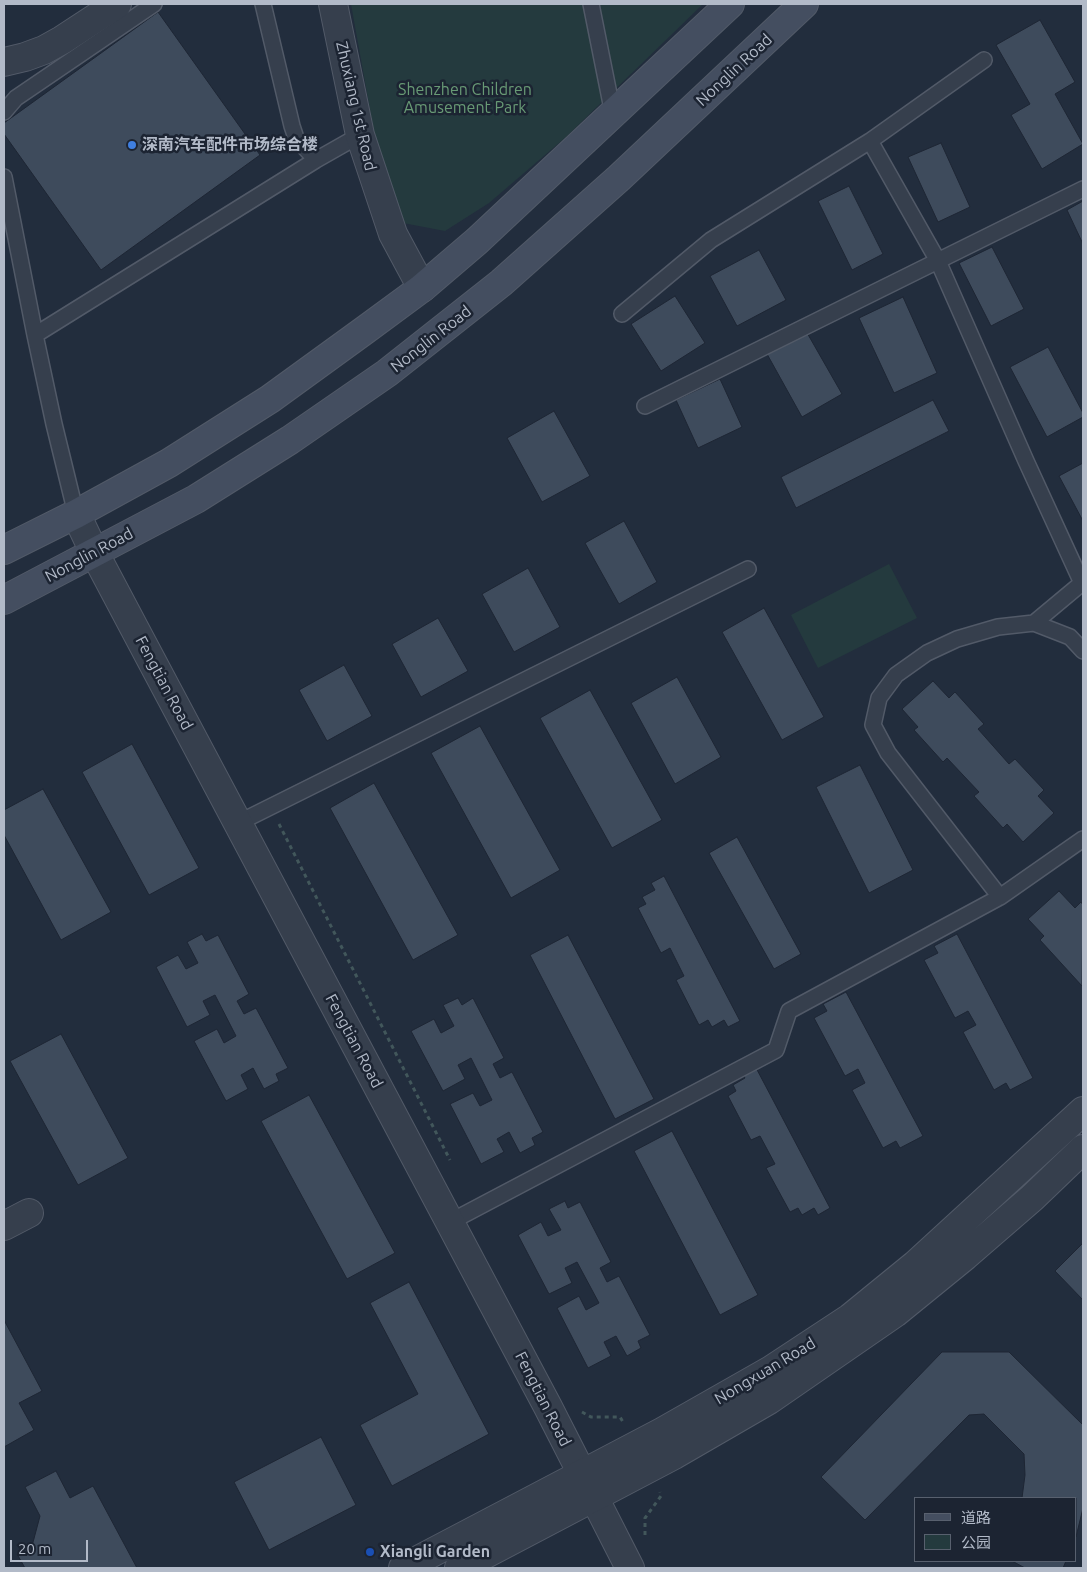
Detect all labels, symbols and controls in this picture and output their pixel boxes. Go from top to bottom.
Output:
street label: Nonglin Road [692,30,776,110]
street label: Zhuxiang 1st Road [332,39,380,173]
park label: Shenzhen Children Amusement Park [398,80,532,118]
place label: 深南汽车配件市场综合楼 [142,135,318,155]
marker: 深南汽车配件市场综合楼 [126,139,138,151]
street label: Nonglin Road [387,302,475,376]
street label: Nonglin Road [42,524,136,586]
street label: Fengtian Road [131,633,197,733]
street label: Fengtian Road [321,991,387,1091]
street label: Nongxuan Road [711,1333,819,1409]
street label: Fengtian Road [511,1348,575,1450]
legend [914,1497,1077,1562]
text: 道路 [961,1509,991,1526]
scale bar [12,1530,90,1562]
text: 公园 [961,1534,991,1551]
text: 20 m [18,1540,51,1557]
place label: Xiangli Garden [380,1542,490,1562]
marker: Xiangli Garden [364,1546,376,1558]

